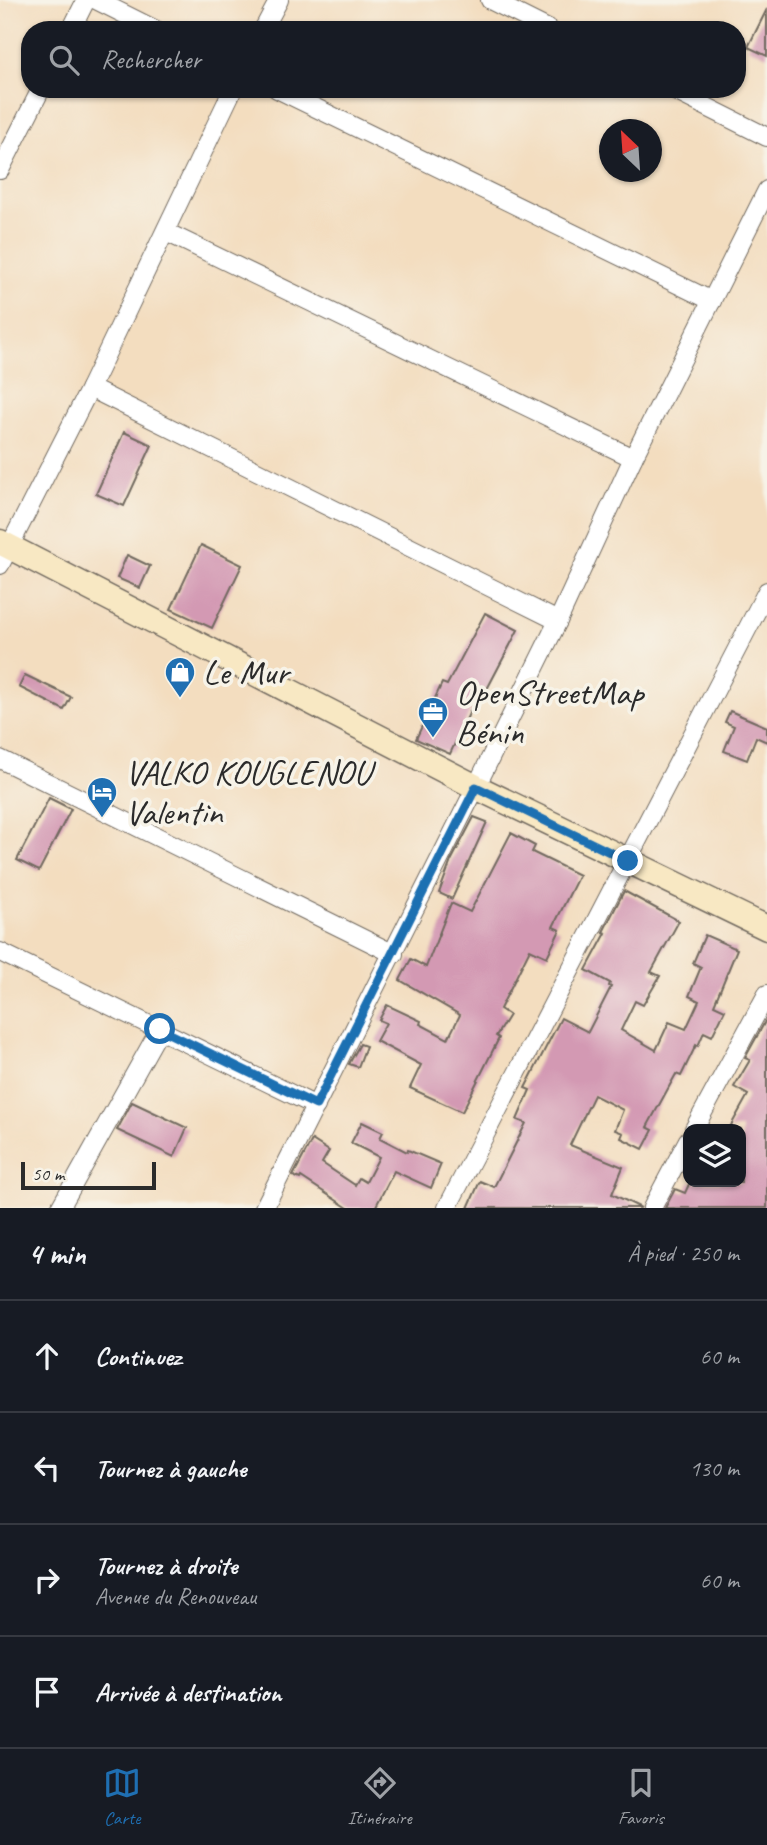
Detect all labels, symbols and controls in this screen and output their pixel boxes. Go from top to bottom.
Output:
search box [21,21,746,98]
icon: search [45,41,83,79]
text: Rechercher [101,43,201,76]
north arrow [599,119,662,182]
place label: Le Mur [203,650,292,695]
shop icon: Le Mur [163,655,197,699]
place label: OpenStreetMap Bénin [456,670,646,755]
office icon: OpenStreetMap Bénin [416,695,450,739]
place label: VALKO KOUGLENOU Valentin [125,750,376,835]
hotel icon: VALKO KOUGLENOU Valentin [85,775,119,819]
route end [612,845,643,876]
route start [144,1013,175,1044]
map controls [683,1124,746,1187]
button: layers [683,1124,746,1187]
scale bar [21,1159,156,1191]
text: 50 m [32,1162,64,1186]
text: 4 min [28,1235,85,1273]
text: À pied · 250 m [627,1239,739,1268]
icon: ahead [28,1337,66,1375]
text: Continuez [95,1340,181,1373]
text: 60 m [700,1342,739,1371]
icon: left [28,1449,66,1487]
text: Tournez à gauche [95,1452,246,1485]
text: 130 m [690,1454,739,1483]
text: Tournez à droite [95,1549,237,1582]
icon: right [28,1561,66,1599]
text: 60 m [700,1566,739,1595]
text: Avenue du Renouveau [95,1582,256,1611]
icon: arrive [28,1673,66,1711]
text: Arrivée à destination [95,1676,281,1709]
tab: Carte [103,1764,141,1830]
tab: Itinéraire [348,1764,412,1830]
tab: Favoris [618,1764,664,1830]

